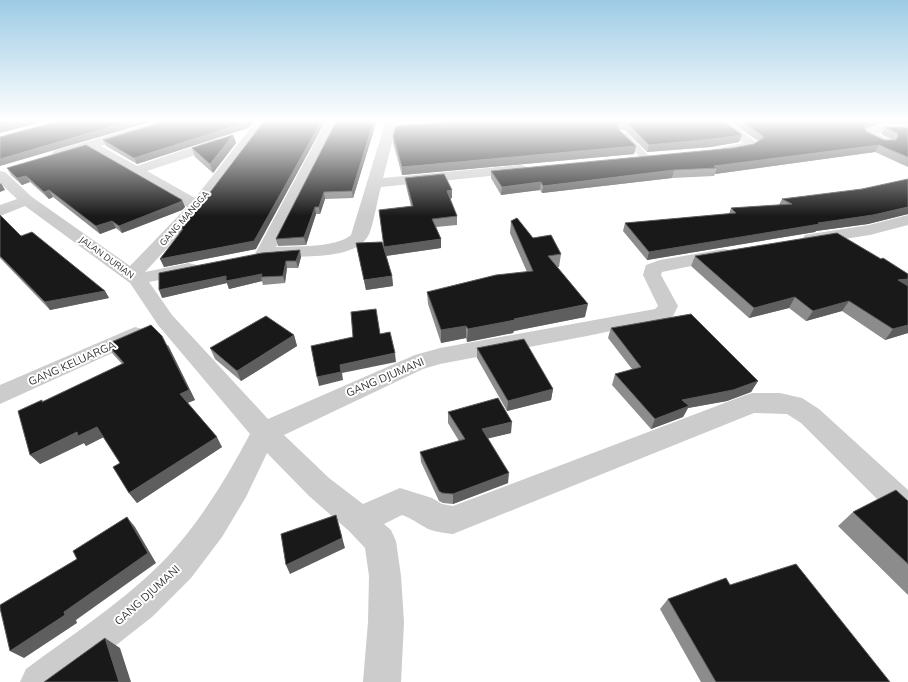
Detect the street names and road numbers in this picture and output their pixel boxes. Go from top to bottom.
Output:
street label: GANG MANGGA [157,188,211,248]
street label: JALAN DURIAN [77,233,137,281]
street label: GANG KELUARGA [26,337,118,389]
street label: GANG DJUMANI [344,354,426,400]
street label: GANG DJUMANI [111,562,183,628]

